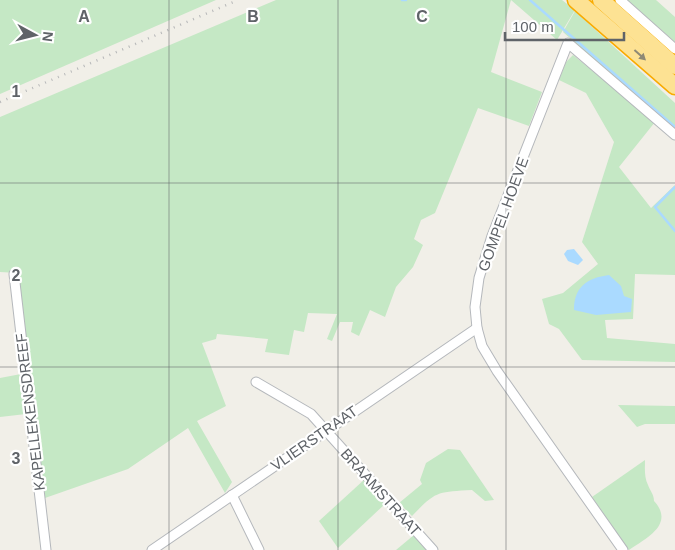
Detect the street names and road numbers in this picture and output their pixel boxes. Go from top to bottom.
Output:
street label: GOMPEL HOEVE [474,155,532,273]
street label: KAPELLEKENSDREEF [12,332,48,492]
street label: VLIERSTRAAT [268,402,360,474]
street label: BRAAMSTRAAT [337,445,425,539]

